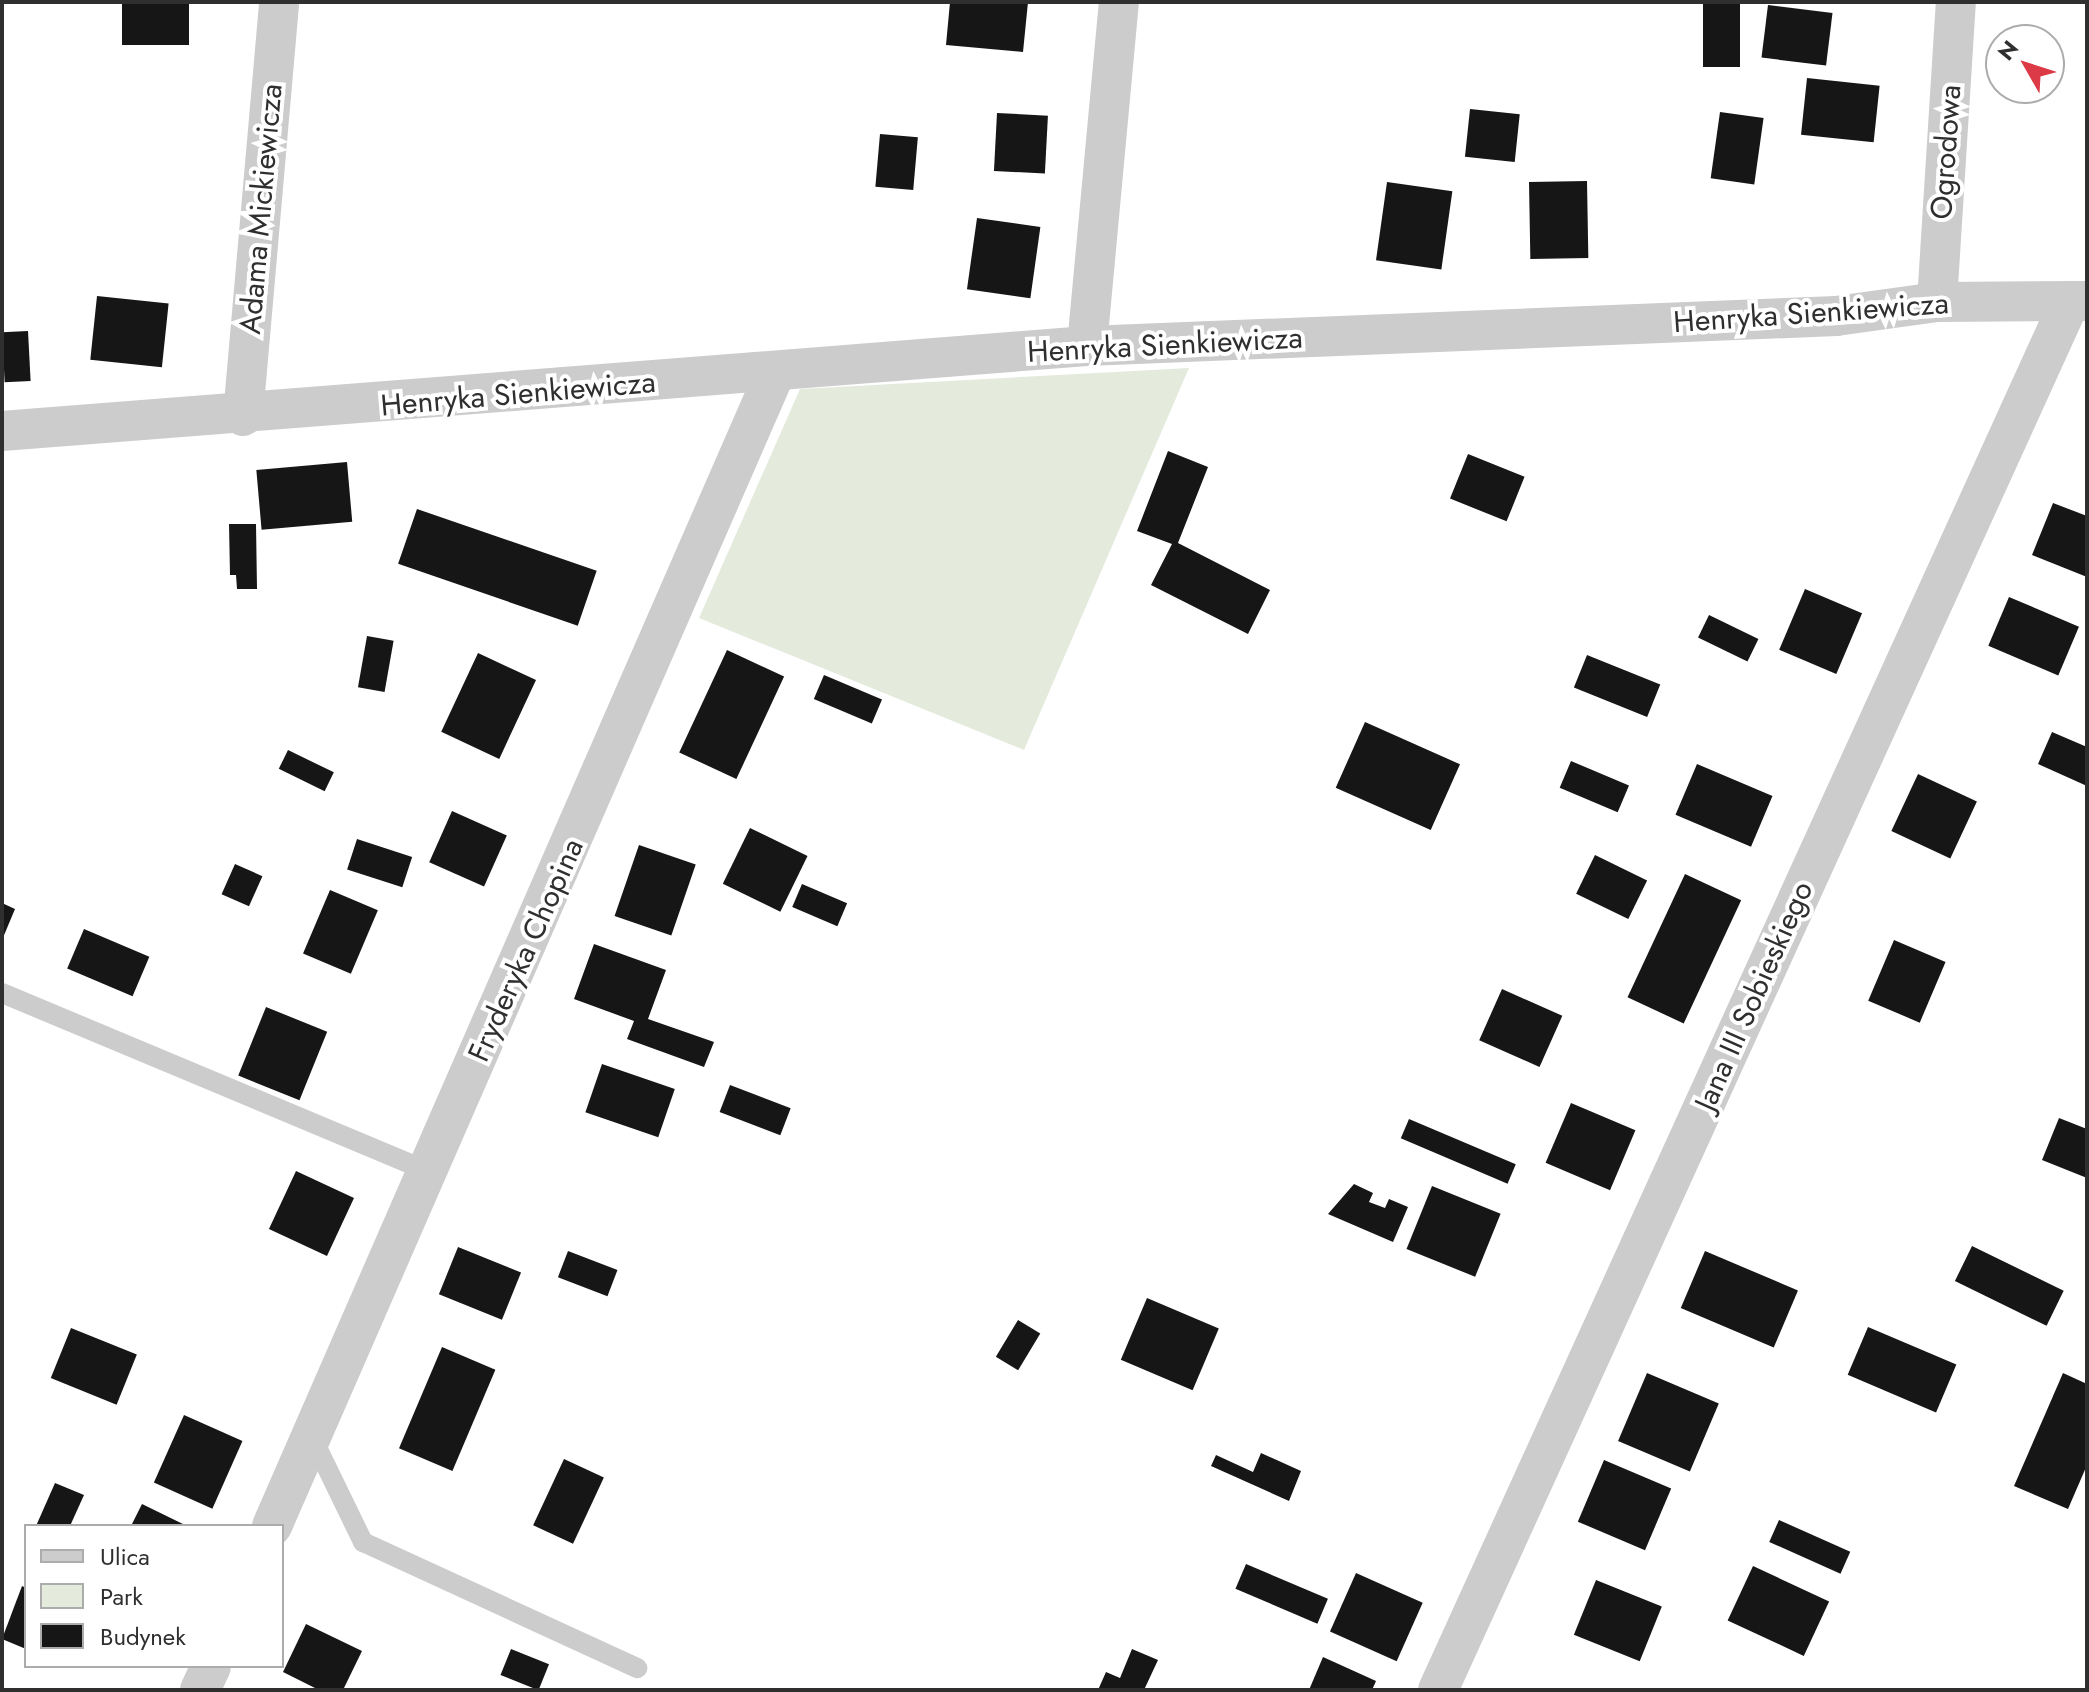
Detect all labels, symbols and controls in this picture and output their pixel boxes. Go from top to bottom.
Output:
north arrow [1985,24,2065,104]
text: N [1990,33,2026,67]
street label: Adama Mickiewicza [232,82,290,336]
street label: Ogrodowa [1923,83,1969,221]
street label: Henryka Sienkiewicza [1672,285,1950,341]
street label: Henryka Sienkiewicza [1026,320,1304,370]
street label: Henryka Sienkiewicza [379,364,657,424]
street label: Fryderyka Chopina [461,833,591,1067]
street label: Jana III Sobieskiego [1687,876,1821,1116]
legend [24,1524,284,1668]
text: Ulica [100,1539,150,1574]
text: Park [100,1579,143,1614]
text: Budynek [100,1619,186,1654]

